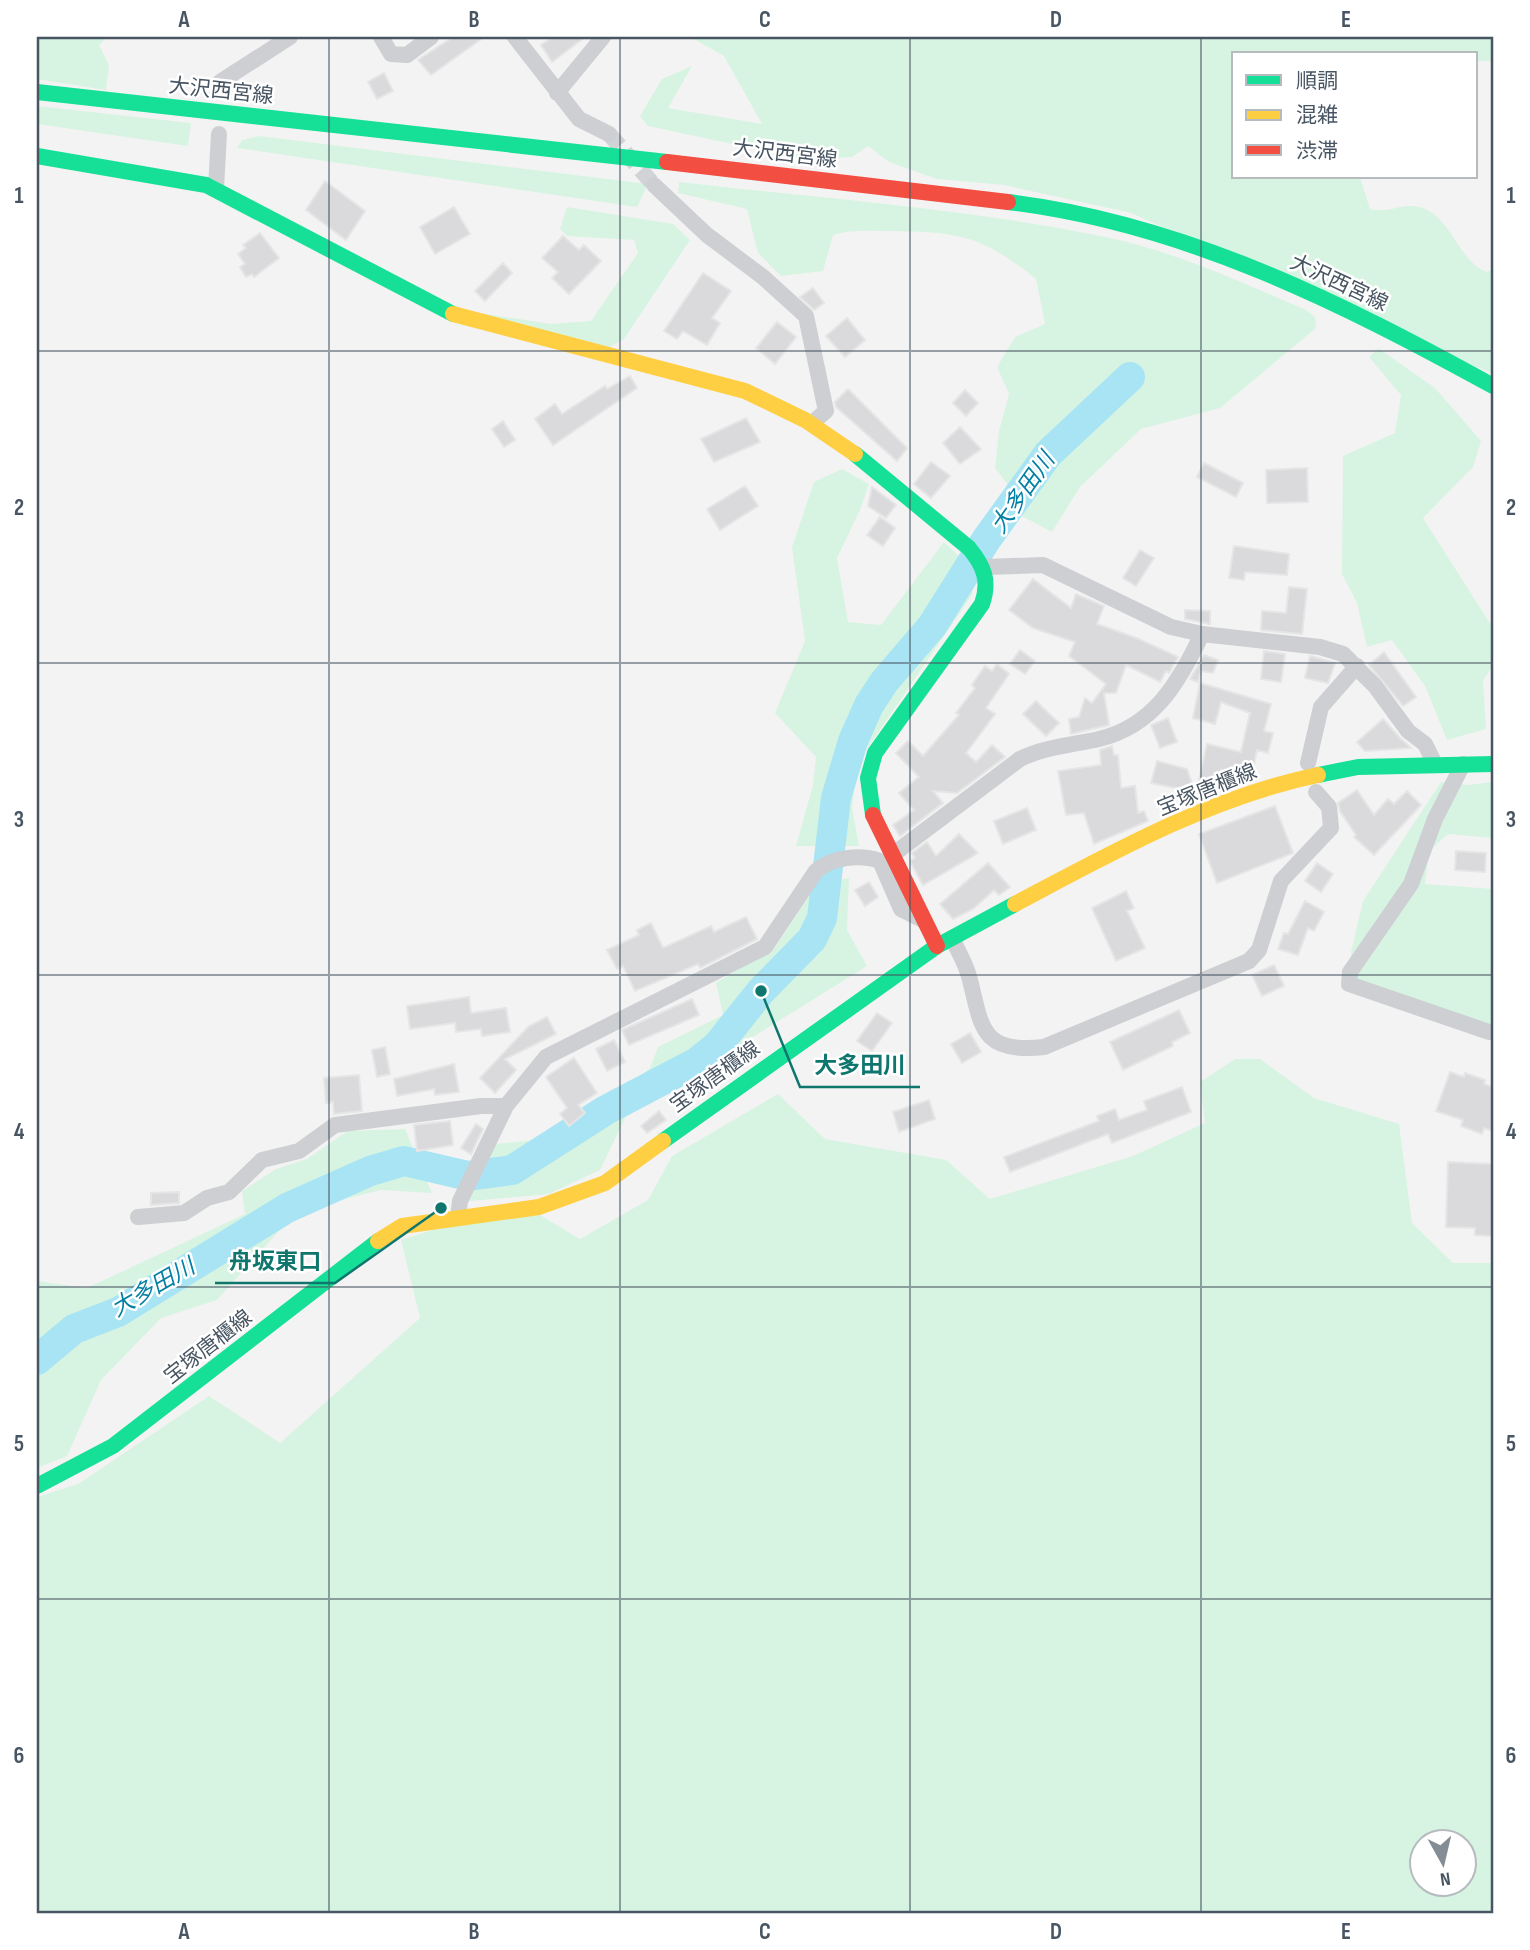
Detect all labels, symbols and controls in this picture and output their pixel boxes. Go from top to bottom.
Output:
text: A [178,6,191,34]
text: B [469,6,480,34]
text: C [759,6,771,34]
text: D [1050,6,1062,34]
text: E [1341,6,1351,34]
legend [1232,52,1478,178]
text: 順調 [1296,69,1338,94]
street label: 大沢西宮線 [167,73,275,109]
text: 混雑 [1296,103,1338,128]
street label: 大沢西宮線 [731,135,839,173]
text: 渋滞 [1296,139,1338,164]
text: 1 [14,182,24,210]
text: 1 [1506,182,1516,210]
street label: 大沢西宮線 [1286,249,1392,317]
water label: 大多田川 [985,445,1063,539]
text: 2 [14,494,24,522]
text: 2 [1506,494,1516,522]
street label: 宝塚唐櫃線 [1154,759,1260,821]
text: 3 [14,806,24,834]
text: 3 [1506,806,1516,834]
street label: 宝塚唐櫃線 [665,1036,765,1118]
callout: 大多田川 [800,1043,920,1087]
text: 大多田川 [814,1052,906,1080]
text: 4 [14,1118,25,1146]
text: 4 [1506,1118,1517,1146]
callout: 舟坂東口 [215,1239,335,1283]
text: 舟坂東口 [229,1248,321,1276]
water label: 大多田川 [106,1251,202,1323]
street label: 宝塚唐櫃線 [159,1305,257,1389]
text: 5 [14,1430,24,1458]
text: 5 [1506,1430,1516,1458]
text: 6 [14,1742,24,1770]
text: 6 [1506,1742,1516,1770]
north arrow [1408,1828,1478,1898]
text: N [1439,1866,1452,1890]
text: A [178,1918,191,1946]
text: B [469,1918,480,1946]
text: C [759,1918,771,1946]
text: D [1050,1918,1062,1946]
text: E [1341,1918,1351,1946]

